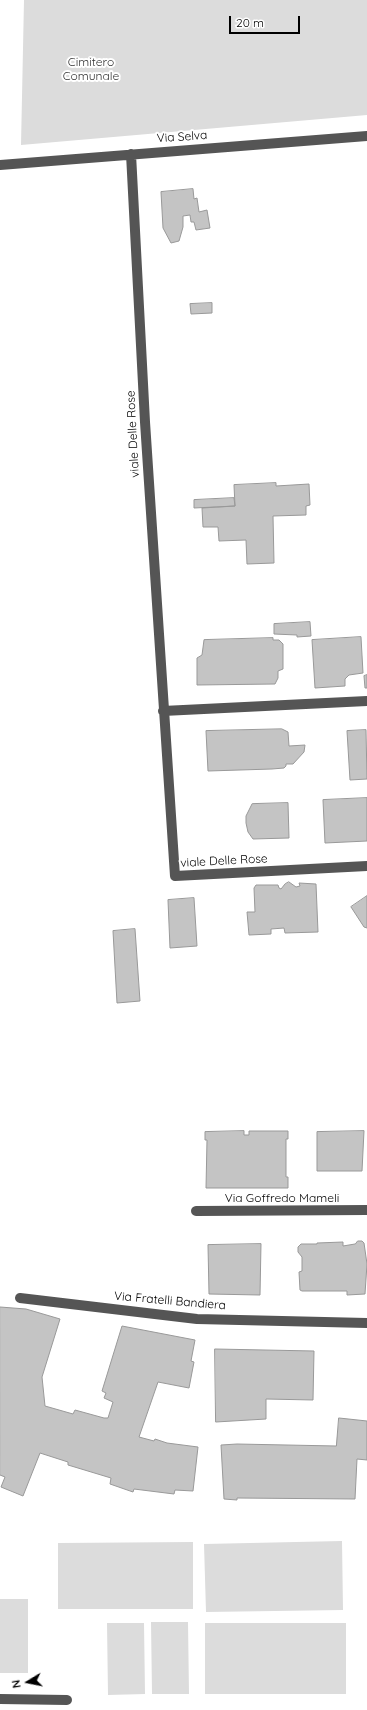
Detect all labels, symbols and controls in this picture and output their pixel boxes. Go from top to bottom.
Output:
scale bar [231,8,302,34]
text: 20 m [236,15,264,30]
park label: Cimitero Comunale [63,55,119,83]
street label: Via Selva [156,128,208,146]
street label: viale Delle Rose [124,390,142,478]
street label: viale Delle Rose [180,852,268,870]
street label: Via Goffredo Mameli [225,1191,339,1205]
street label: Via Fratelli Bandiera [114,1289,226,1313]
north arrow [8,1662,48,1702]
text: N [9,1679,24,1689]

